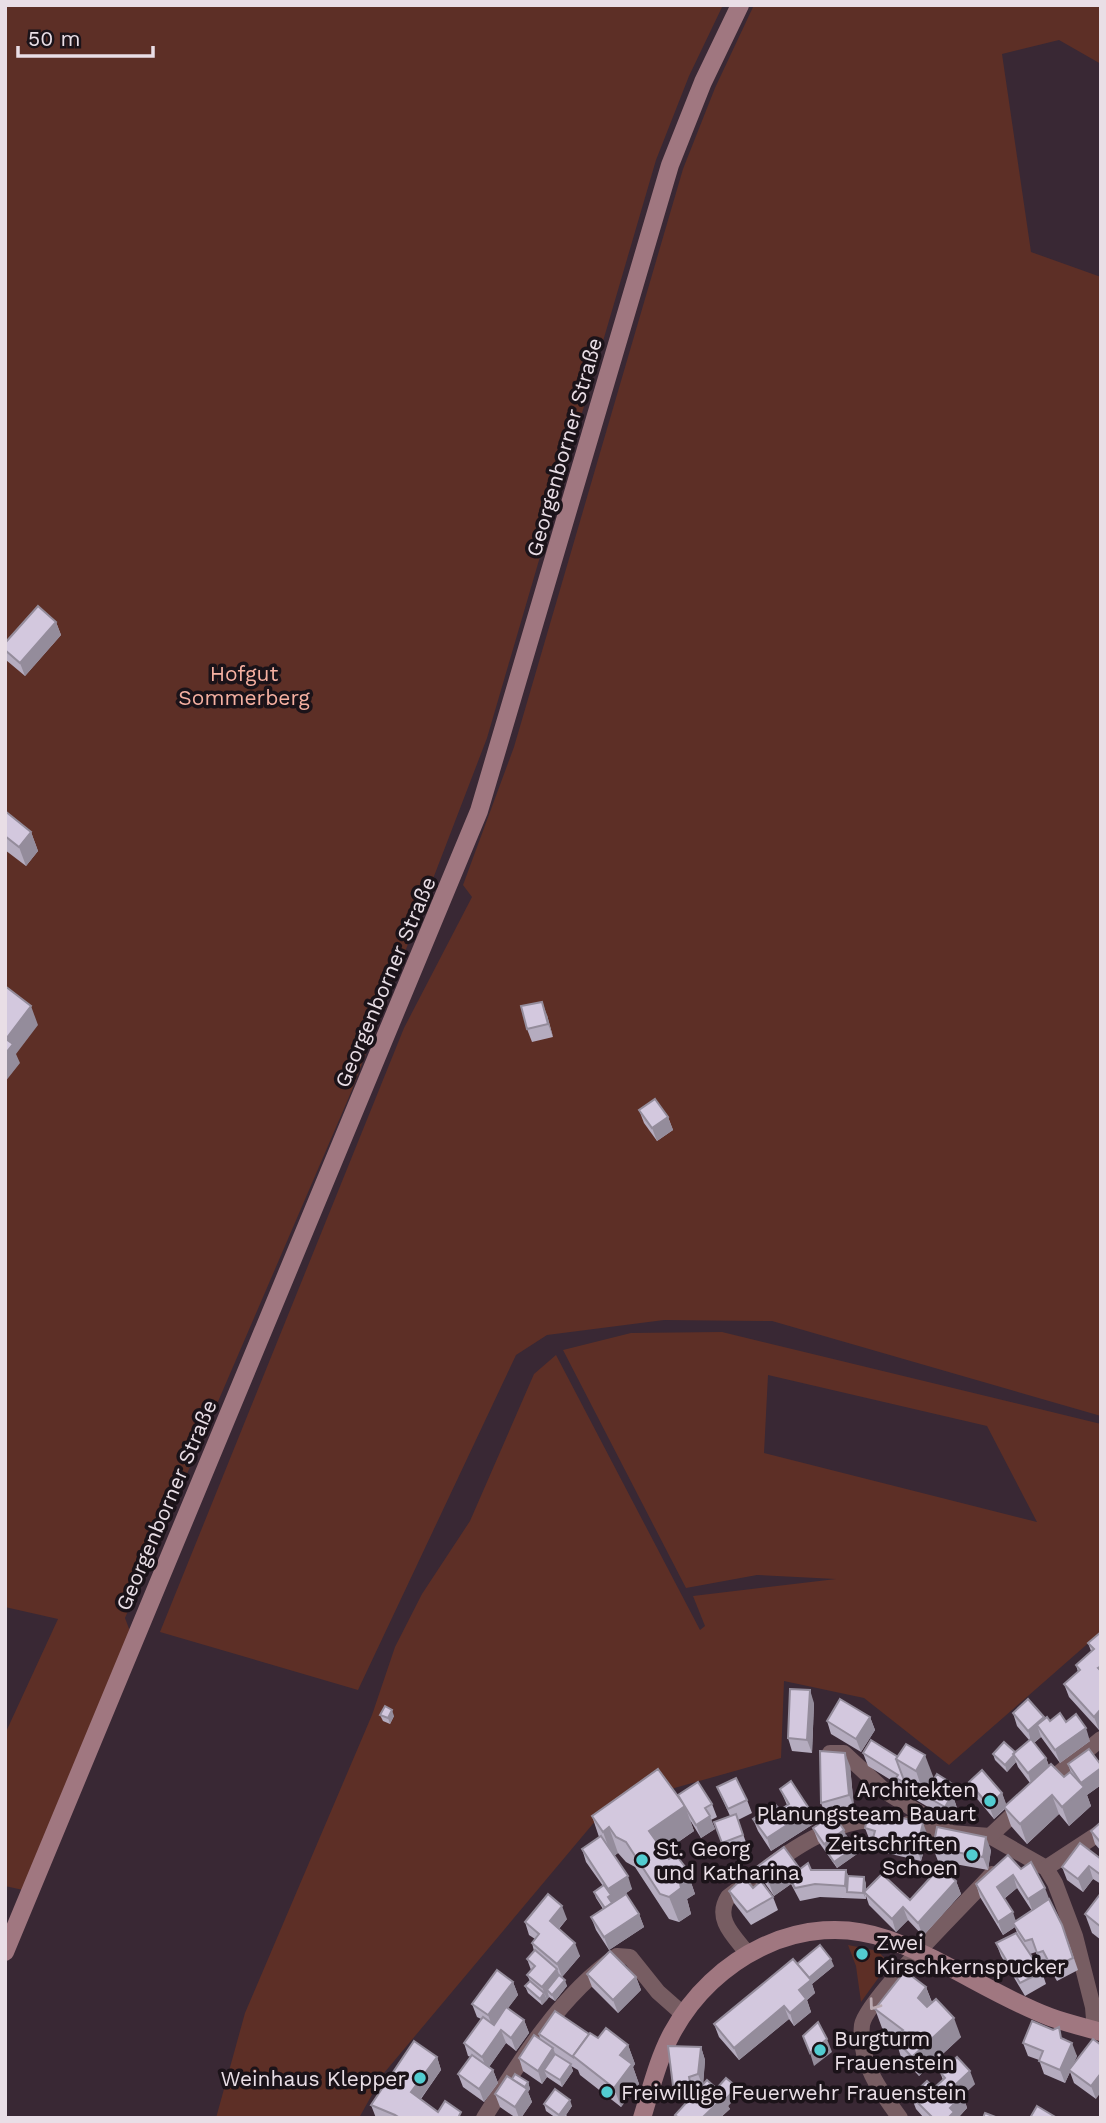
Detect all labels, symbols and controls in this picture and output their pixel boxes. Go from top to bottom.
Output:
scale bar [18,14,152,58]
text: 50 m [28,26,80,51]
street label: Georgenborner Straße [521,335,607,559]
park label: Hofgut Sommerberg [178,661,310,710]
street label: Georgenborner Straße [329,873,441,1091]
street label: Georgenborner Straße [110,1396,222,1614]
place label: Architekten Planungsteam Bauart [757,1777,976,1826]
marker: Architekten Planungsteam Bauart [982,1793,998,1809]
place label: Zeitschriften Schoen [828,1831,958,1880]
place label: St. Georg und Katharina [656,1836,800,1885]
marker: Zeitschriften Schoen [964,1847,980,1863]
marker: St. Georg und Katharina [634,1852,650,1868]
place label: Zwei Kirschkernspucker [876,1930,1066,1979]
marker: Zwei Kirschkernspucker [854,1946,870,1962]
one-way arrow [870,1997,882,2009]
place label: Burgturm Frauenstein [834,2026,955,2075]
marker: Burgturm Frauenstein [812,2042,828,2058]
place label: Weinhaus Klepper [220,2066,406,2091]
marker: Weinhaus Klepper [412,2070,428,2086]
place label: Freiwillige Feuerwehr Frauenstein [621,2080,967,2105]
marker: Freiwillige Feuerwehr Frauenstein [599,2084,615,2100]

